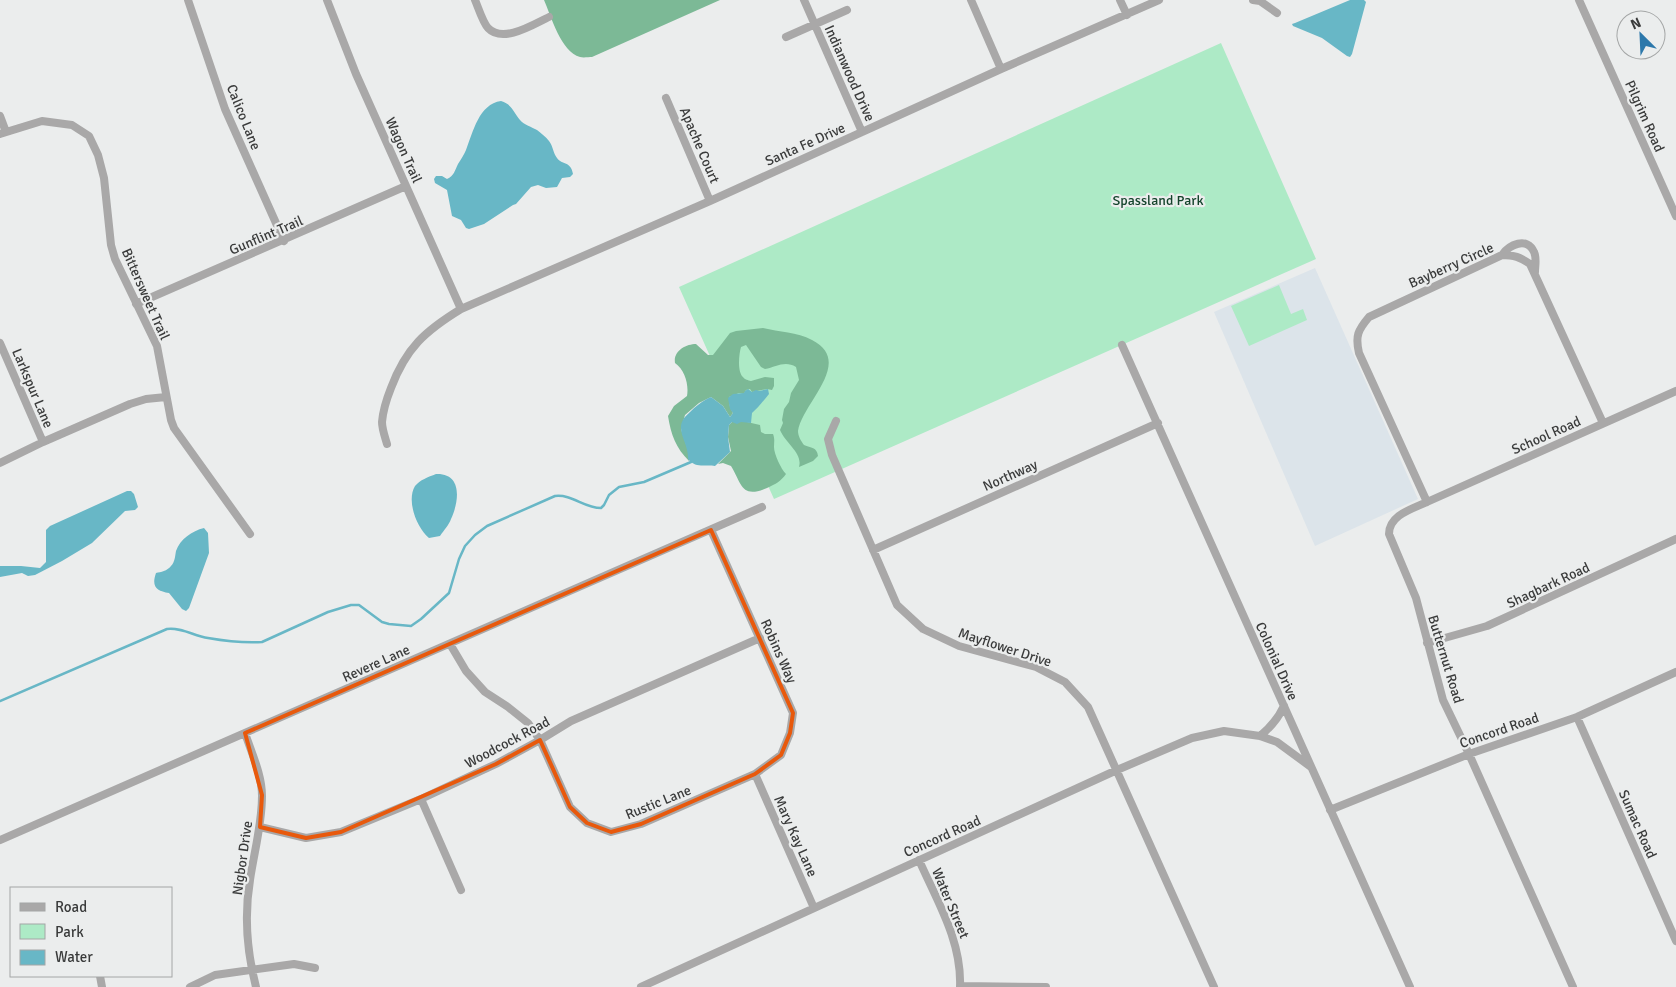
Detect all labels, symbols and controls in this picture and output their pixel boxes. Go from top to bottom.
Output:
north arrow [1616,10,1666,60]
text: N [1628,14,1644,33]
street label: Indianwood Drive [821,22,878,124]
street label: Pilgrim Road [1621,78,1668,155]
street label: Calico Lane [223,82,264,152]
street label: Apache Court [676,105,723,186]
street label: Wagon Trail [382,115,426,186]
street label: Santa Fe Drive [763,119,848,170]
park label: Spassland Park [1113,192,1203,209]
street label: Gunflint Trail [227,212,306,259]
street label: Bayberry Circle [1406,239,1496,292]
street label: Bittersweet Trail [118,246,173,343]
street label: Larkspur Lane [8,346,57,431]
street label: School Road [1509,413,1583,458]
street label: Northway [980,456,1041,495]
street label: Shagbark Road [1504,559,1592,612]
street label: Butternut Road [1424,613,1467,705]
street label: Robins Way [757,617,800,686]
street label: Colonial Drive [1252,619,1301,703]
street label: Mayflower Drive [956,624,1054,671]
street label: Revere Lane [340,641,413,686]
street label: Concord Road [1457,709,1541,752]
street label: Woodcock Road [462,713,553,772]
street label: Rustic Lane [623,782,693,823]
street label: Sumac Road [1615,787,1660,861]
street label: Mary Kay Lane [770,793,821,880]
street label: Concord Road [901,812,983,861]
street label: Nigbor Drive [229,820,256,896]
street label: Water Street [928,865,973,941]
legend [10,887,172,977]
text: Road [55,898,87,916]
text: Park [55,923,84,941]
text: Water [55,948,93,966]

